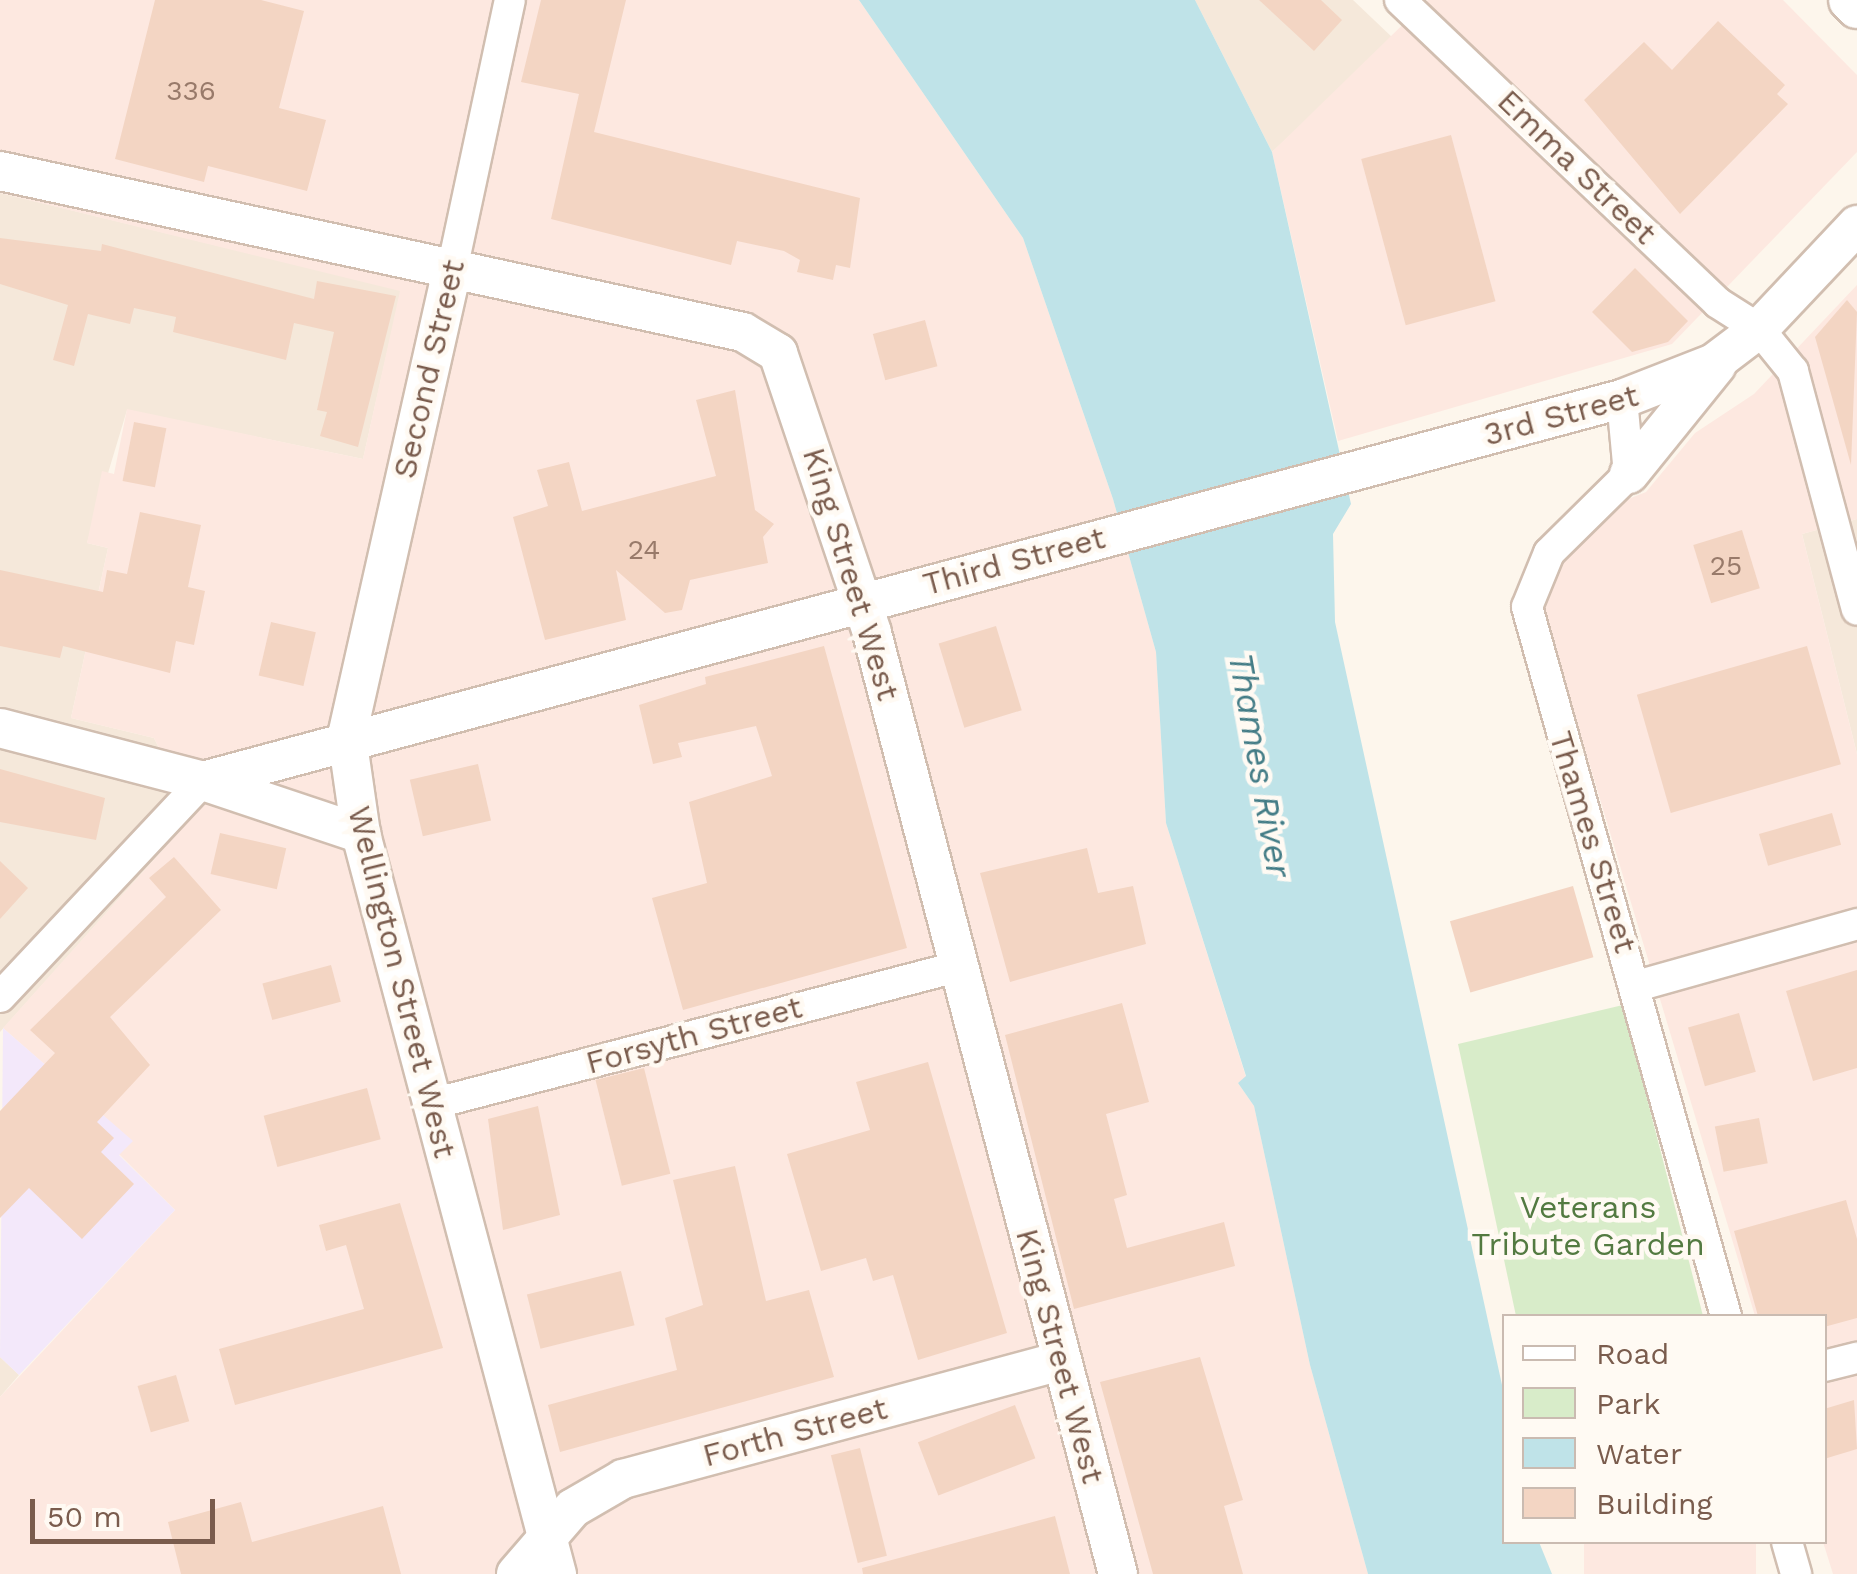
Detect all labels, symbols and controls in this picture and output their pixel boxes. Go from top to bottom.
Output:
house number: 336 [166,74,216,108]
street label: Emma Street [1489,81,1665,253]
street label: Second Street [385,256,473,482]
street label: 3rd Street [1479,376,1643,454]
street label: King Street West [794,443,908,705]
street label: Third Street [919,518,1109,604]
house number: 24 [628,533,660,567]
house number: 25 [1710,549,1742,583]
water label: Thames River [1220,649,1300,881]
street label: Thames Street [1541,727,1645,957]
street label: Wellington Street West [340,802,464,1162]
street label: Forsyth Street [582,988,806,1082]
park label: Veterans Tribute Garden [1471,1189,1705,1264]
street label: King Street West [1007,1224,1113,1488]
legend [1502,1314,1827,1544]
text: Road [1596,1336,1669,1371]
text: Park [1596,1386,1661,1421]
street label: Forth Street [699,1389,891,1475]
text: Water [1596,1436,1682,1471]
scale bar [35,1479,220,1541]
text: Building [1596,1486,1713,1521]
text: 50 m [47,1499,122,1534]

